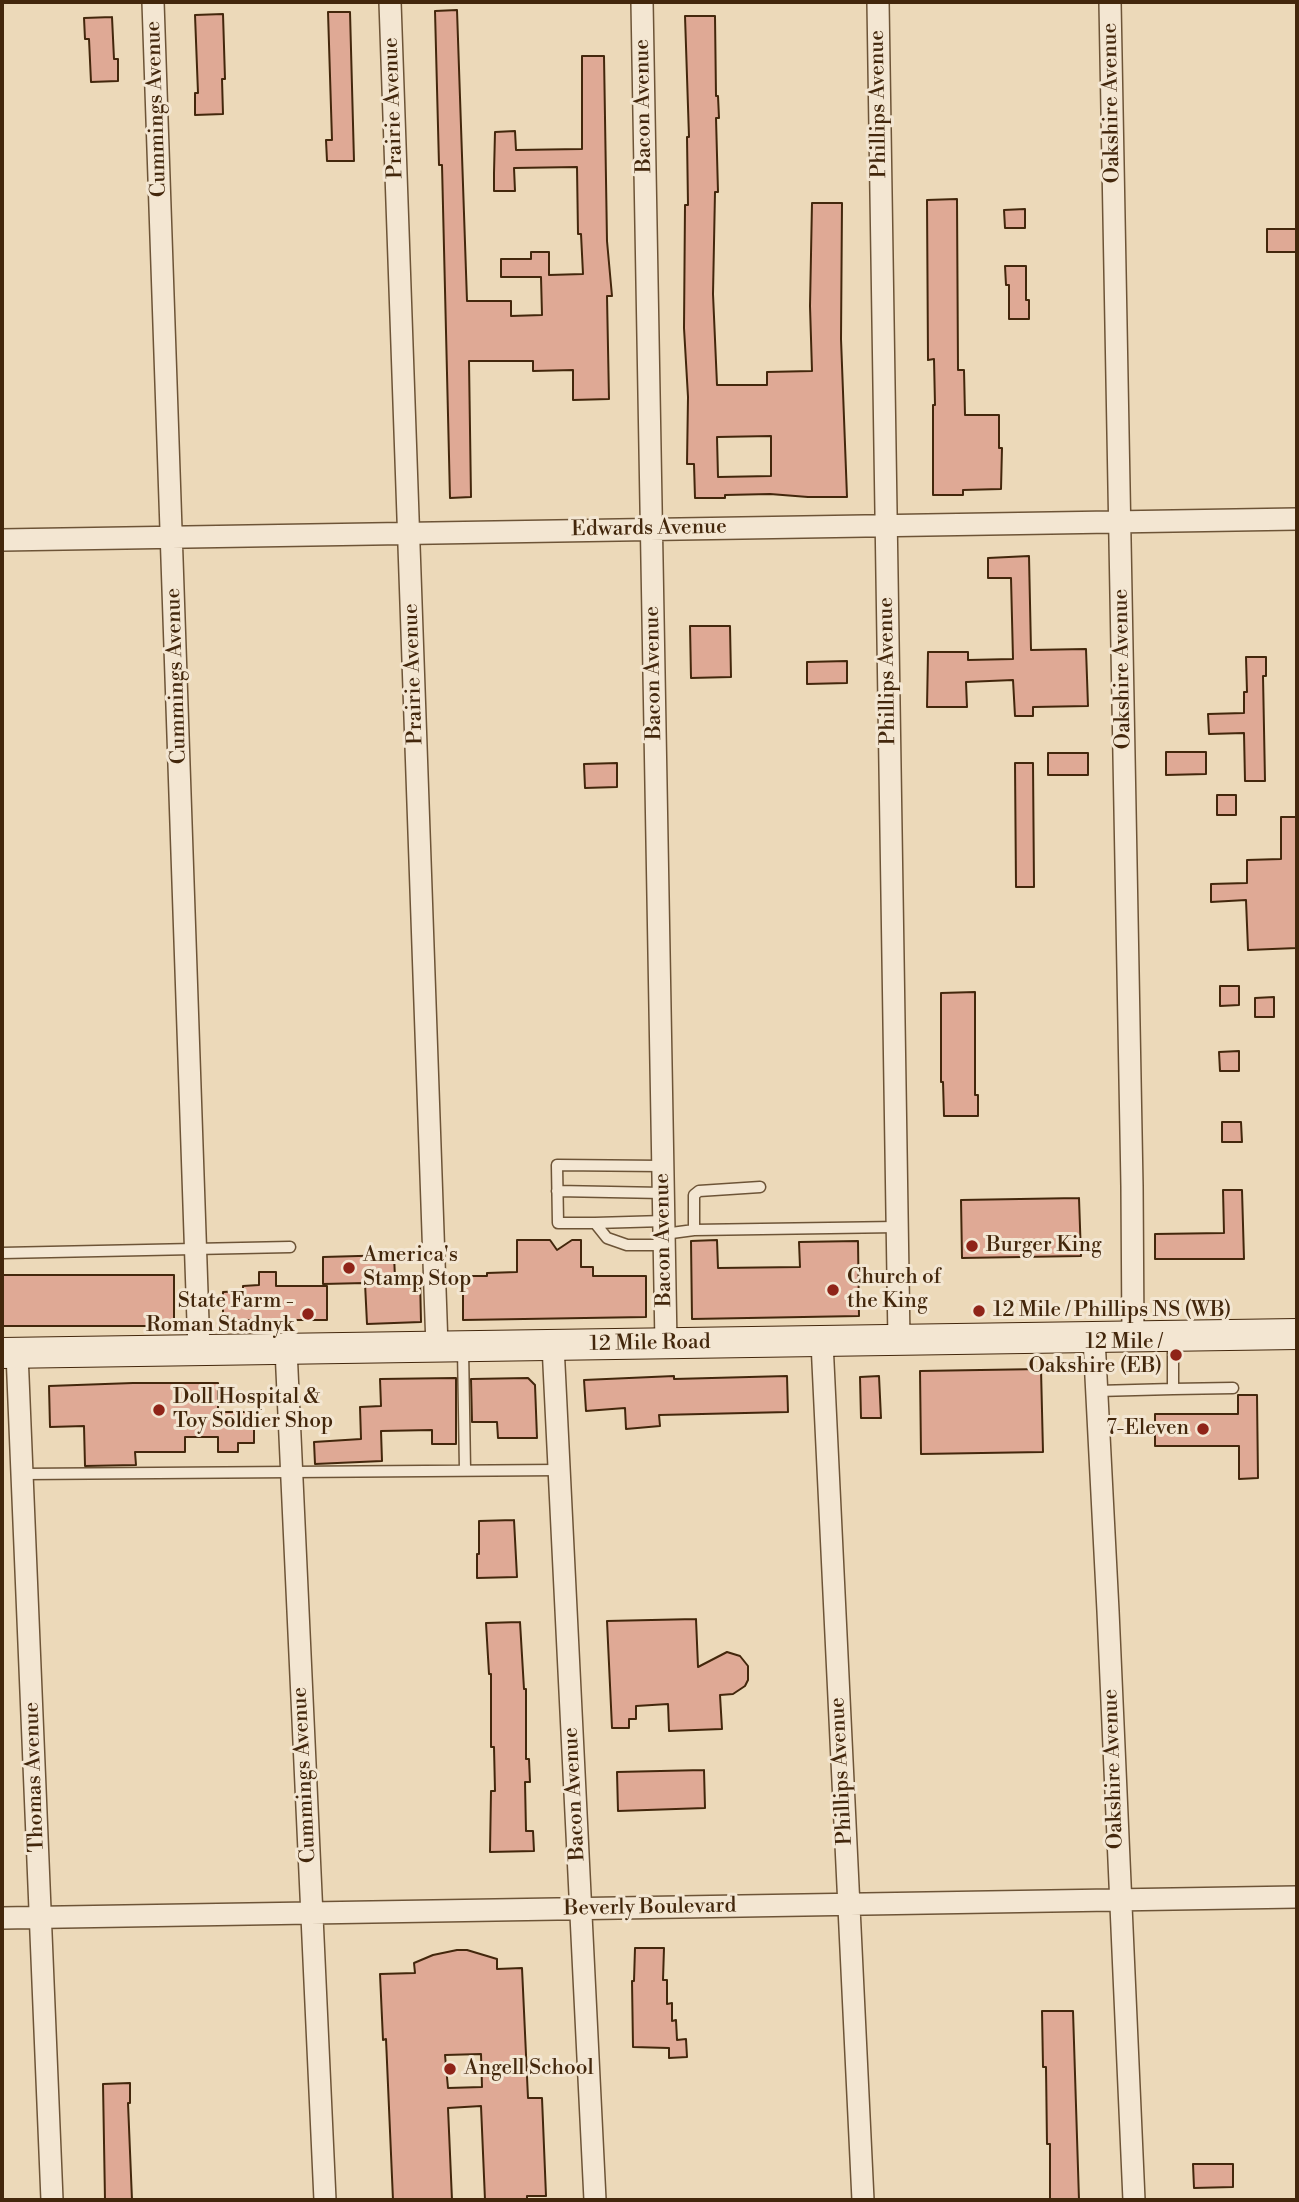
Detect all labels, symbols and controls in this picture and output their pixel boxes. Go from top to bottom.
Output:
street label: Cummings Avenue [141,20,173,198]
street label: Oakshire Avenue [1098,23,1126,183]
street label: Phillips Avenue [865,30,893,178]
street label: Prairie Avenue [379,37,409,179]
street label: Bacon Avenue [630,39,658,173]
street label: Edwards Avenue [571,515,727,543]
street label: Cummings Avenue [161,587,193,765]
street label: Oakshire Avenue [1109,589,1137,749]
street label: Phillips Avenue [874,597,902,745]
street label: Prairie Avenue [399,603,429,745]
street label: Bacon Avenue [640,606,668,740]
street label: Bacon Avenue [650,1173,678,1307]
place label: Burger King [986,1233,1102,1259]
marker: Burger King [964,1238,980,1254]
place label: America's Stamp Stop [363,1243,471,1293]
marker: America's Stamp Stop [341,1260,357,1276]
place label: Church of the King [847,1265,941,1315]
marker: Church of the King [825,1282,841,1298]
place label: State Farm - Roman Stadnyk [146,1289,294,1339]
place label: 12 Mile / Phillips NS (WB) [993,1298,1231,1324]
marker: 12 Mile / Phillips NS (WB) [971,1303,987,1319]
marker: State Farm - Roman Stadnyk [300,1306,316,1322]
street label: 12 Mile Road [589,1330,711,1358]
place label: 12 Mile / Oakshire (EB) [1028,1330,1162,1380]
marker: 12 Mile / Oakshire (EB) [1168,1347,1184,1363]
place label: Doll Hospital & Toy Soldier Shop [173,1385,333,1435]
marker: Doll Hospital & Toy Soldier Shop [151,1402,167,1418]
place label: 7-Eleven [1106,1416,1189,1442]
marker: 7-Eleven [1195,1421,1211,1437]
street label: Cummings Avenue [288,1686,322,1864]
street label: Oakshire Avenue [1099,1688,1129,1850]
street label: Phillips Avenue [826,1696,858,1846]
street label: Thomas Avenue [20,1701,50,1853]
street label: Bacon Avenue [559,1727,591,1861]
street label: Beverly Boulevard [563,1894,737,1922]
place label: Angell School [464,2056,594,2082]
marker: Angell School [442,2061,458,2077]

